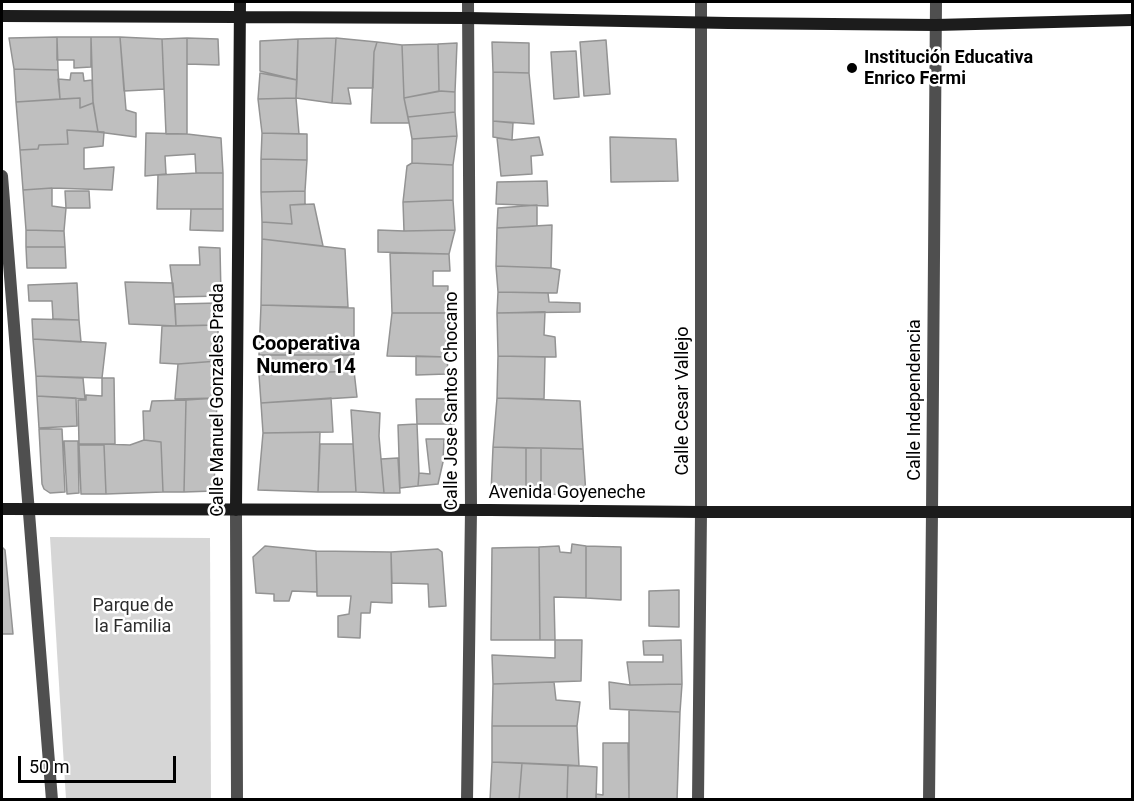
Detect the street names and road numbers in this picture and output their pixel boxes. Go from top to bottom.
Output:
street label: Calle Manuel Gonzales Prada [207,283,229,517]
street label: Calle Jose Santos Chocano [441,291,463,511]
street label: Calle Independencia [904,319,926,481]
street label: Calle Cesar Vallejo [672,327,694,475]
street label: Avenida Goyeneche [489,482,645,504]

